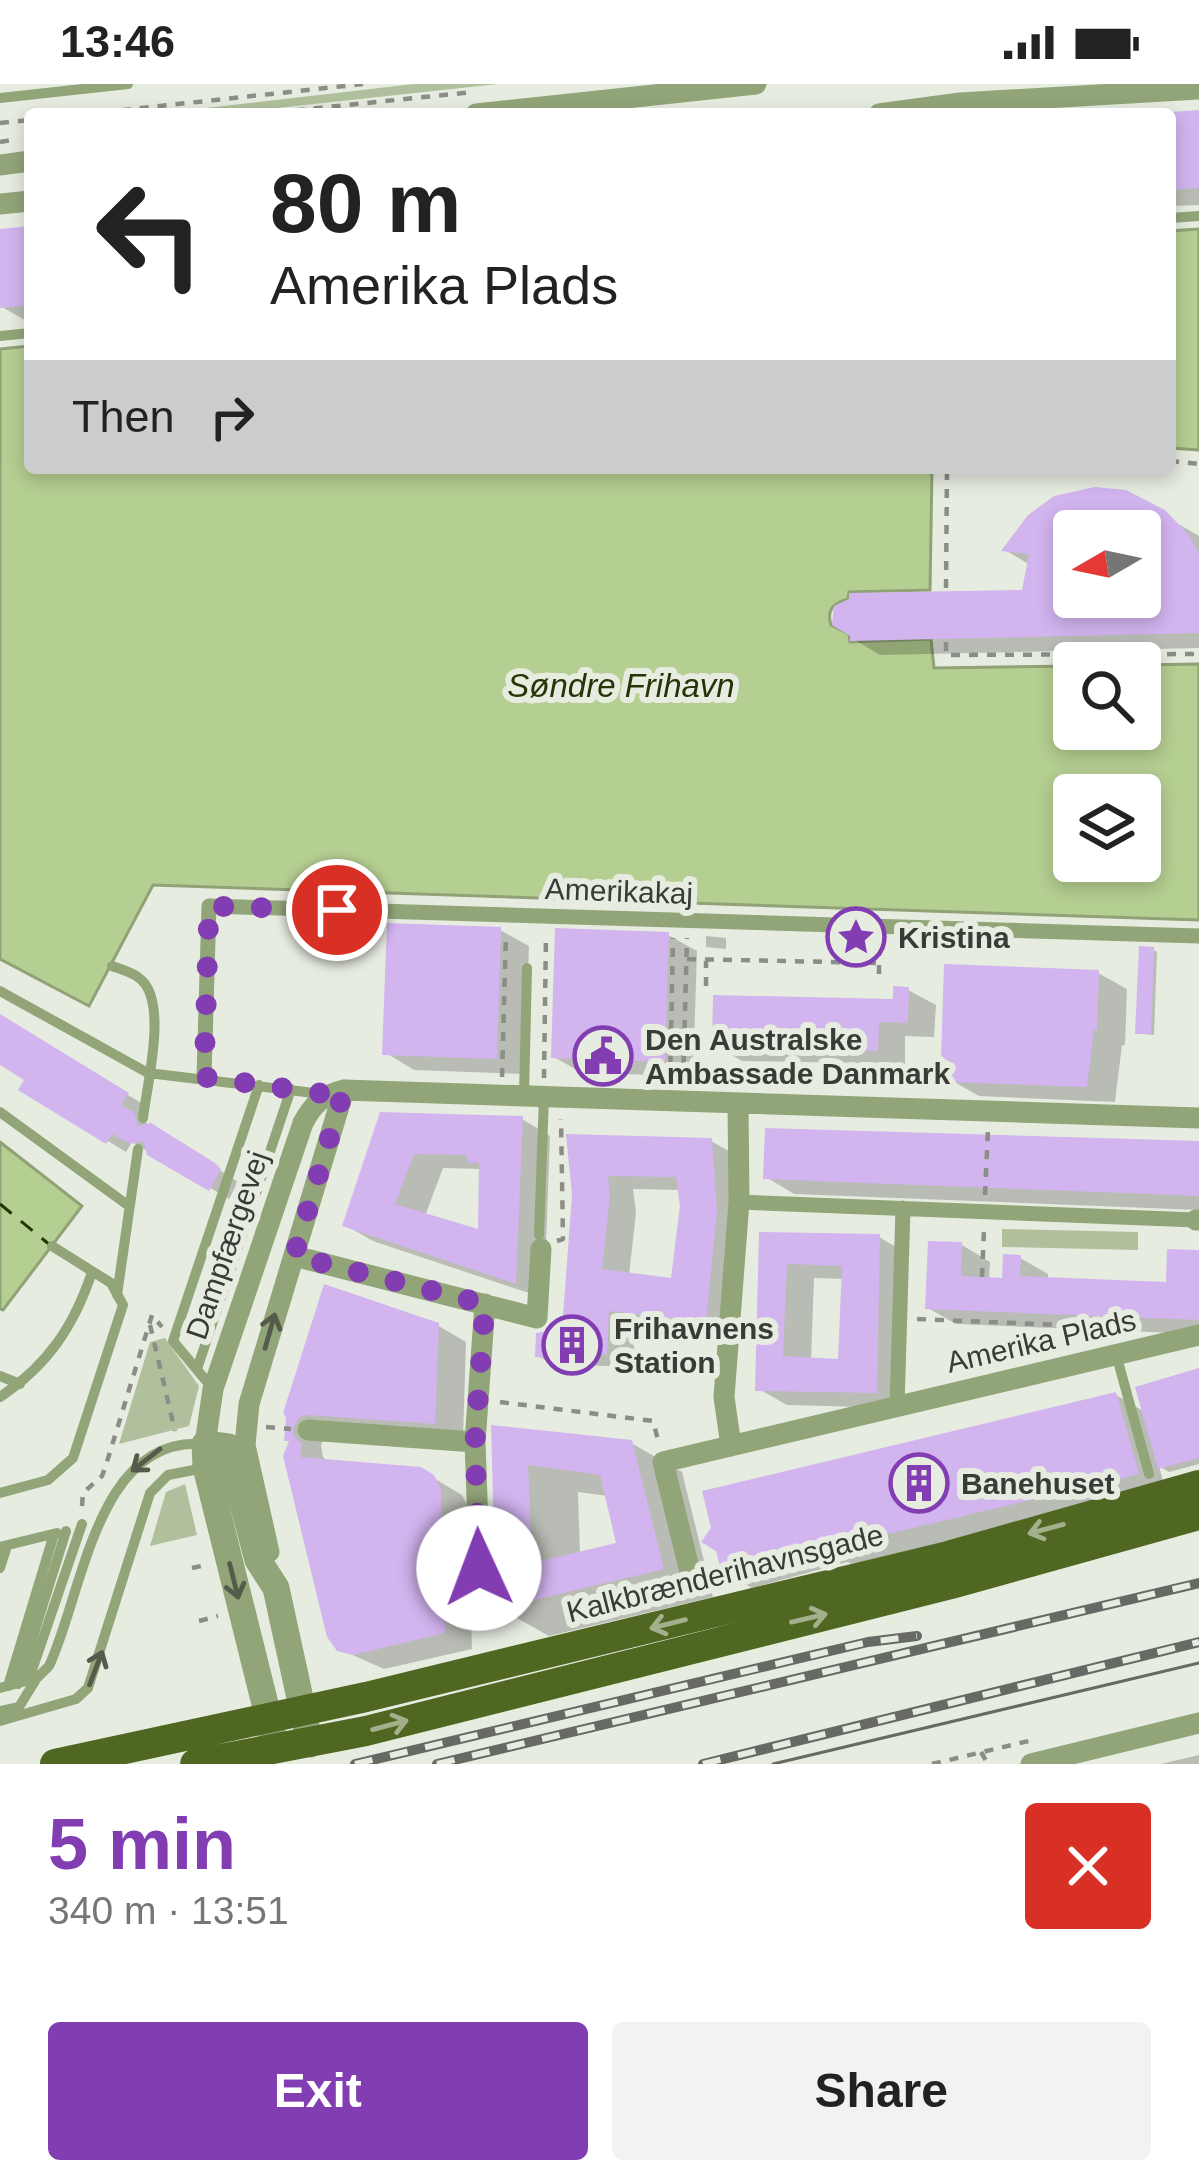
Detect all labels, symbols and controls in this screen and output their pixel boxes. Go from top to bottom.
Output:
text: 13:46 [60,16,175,67]
icon: left [72,156,228,312]
text: 80 m [270,156,461,250]
text: Amerika Plads [270,255,618,315]
icon: right [199,384,265,450]
text: Then [72,391,175,442]
north arrow [1053,510,1161,618]
map controls [1053,510,1161,882]
button: search [1053,642,1161,750]
water label: Søndre Frihavn [507,667,735,704]
button: layers [1053,774,1161,882]
pin [286,859,388,961]
street label: Amerikakaj [544,872,694,910]
icon: arrive [304,877,370,943]
place icon: Kristina [825,906,887,968]
place label: Kristina [898,921,1010,954]
place label: Den Australske Ambassade Danmark [645,1023,950,1090]
public building icon: Den Australske Ambassade Danmark [572,1025,634,1087]
street label: Dampfærgevej [179,1147,275,1343]
street label: Amerika Plads [943,1303,1139,1379]
place label: Frihavnens Station [614,1312,774,1379]
one-way arrow [261,1313,283,1351]
building icon: Frihavnens Station [541,1314,603,1376]
one-way arrow [131,1447,163,1473]
building icon: Banehuset [888,1452,950,1514]
place label: Banehuset [961,1467,1114,1500]
position arrow [416,1505,542,1631]
street label: Kalkbrænderihavnsgade [563,1518,887,1628]
one-way arrow [1028,1519,1066,1541]
one-way arrow [224,1561,246,1599]
one-way arrow [790,1606,828,1628]
one-way arrow [649,1614,687,1636]
one-way arrow [86,1650,108,1687]
one-way arrow [371,1712,409,1734]
button: close [1025,1803,1151,1929]
text: 5 min [48,1804,236,1884]
text: 340 m · 13:51 [48,1889,289,1932]
button: Exit [48,2022,588,2160]
button: Share [612,2022,1151,2160]

